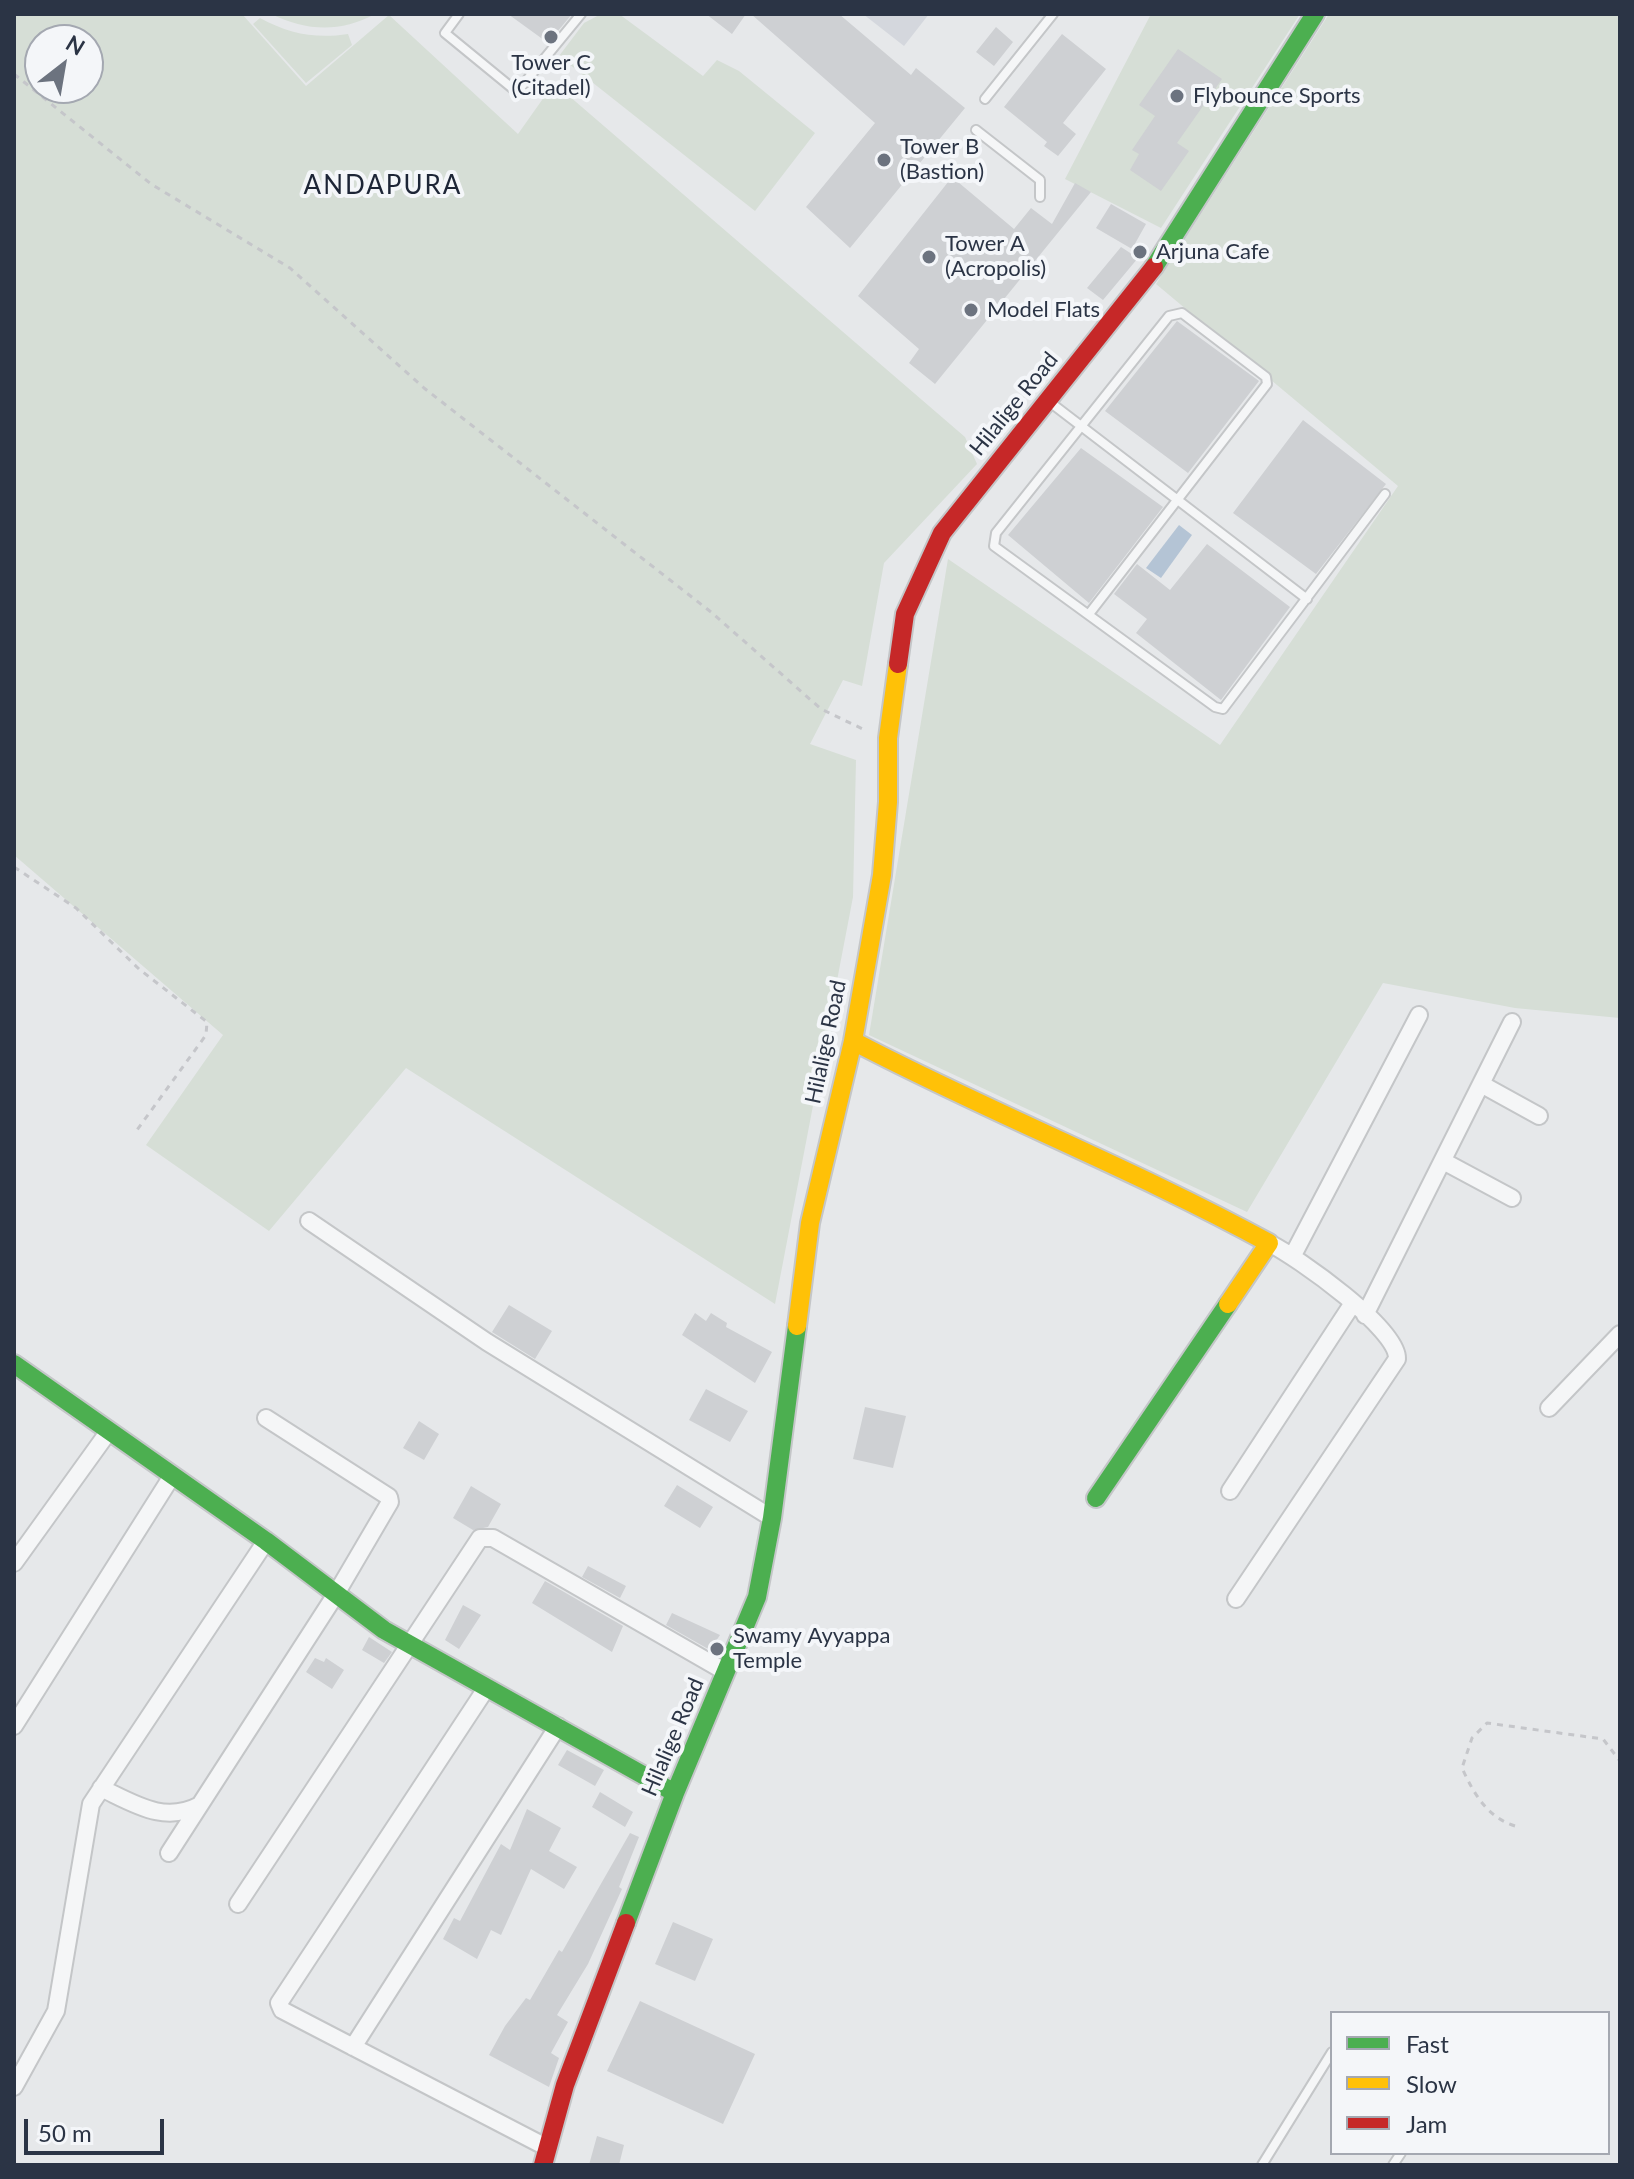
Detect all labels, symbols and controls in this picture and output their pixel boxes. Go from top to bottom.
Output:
north arrow [24,24,104,104]
marker: Tower C (Citadel) [542,28,560,46]
text: N [61,29,90,61]
place label: Tower C (Citadel) [511,50,591,102]
place label: Flybounce Sports [1193,83,1361,109]
marker: Flybounce Sports [1168,87,1186,105]
place label: Tower B (Bastion) [900,134,984,186]
marker: Tower B (Bastion) [875,151,893,169]
district label: ANDAPURA [304,170,462,202]
place label: Tower A (Acropolis) [945,231,1046,282]
place label: Arjuna Cafe [1156,239,1270,265]
marker: Arjuna Cafe [1131,243,1149,261]
marker: Tower A (Acropolis) [920,248,938,266]
place label: Model Flats [987,297,1100,323]
marker: Model Flats [962,301,980,319]
street label: Hilalige Road [964,347,1064,461]
street label: Hilalige Road [800,978,852,1106]
place label: Swamy Ayyappa Temple [733,1623,890,1674]
marker: Swamy Ayyappa Temple [708,1640,726,1658]
street label: Hilalige Road [636,1674,710,1800]
legend [1330,2011,1610,2155]
text: Fast [1406,2029,1449,2058]
text: Slow [1406,2069,1457,2098]
scale bar [28,2103,168,2153]
text: Jam [1406,2109,1447,2138]
text: 50 m [38,2118,92,2147]

